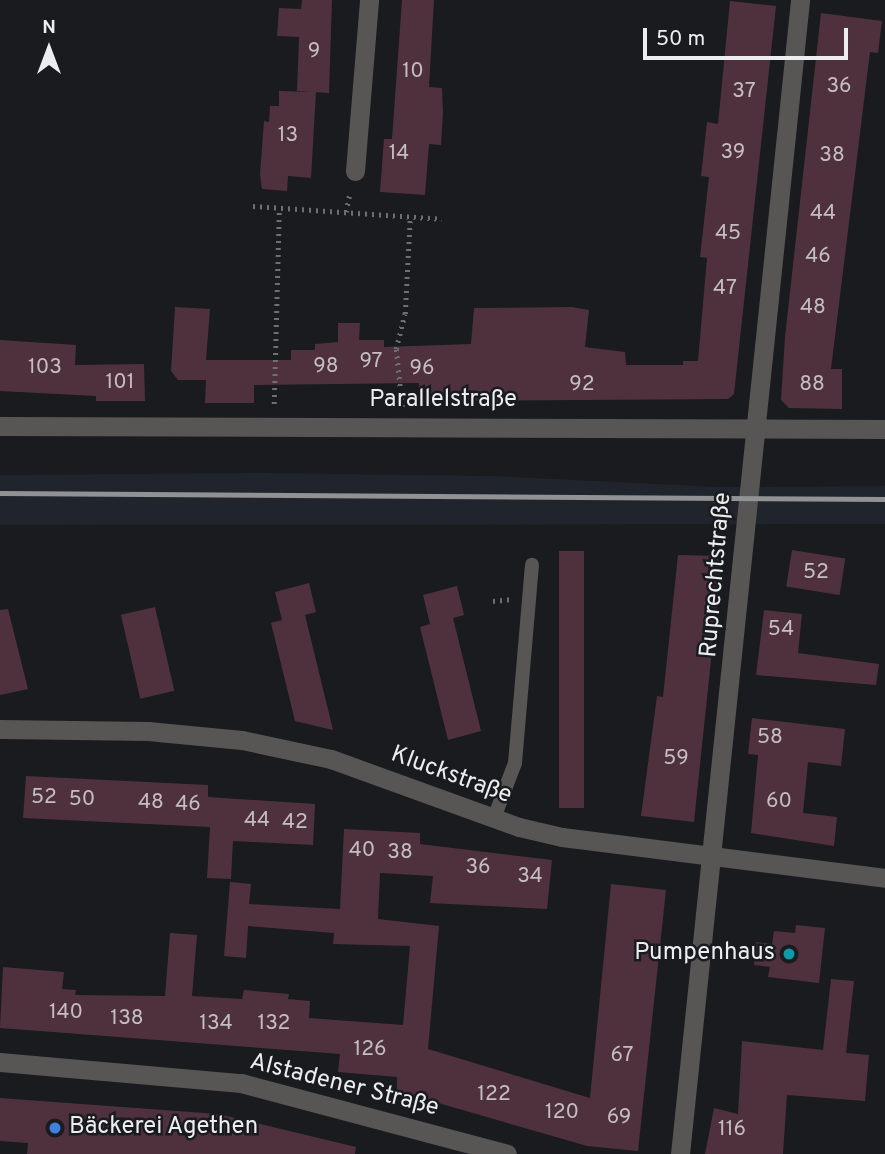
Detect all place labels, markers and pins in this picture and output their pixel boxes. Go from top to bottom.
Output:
place label: Pumpenhaus [634,940,775,968]
marker: Pumpenhaus [781,946,797,962]
place label: Bäckerei Agethen [69,1114,259,1142]
marker: Bäckerei Agethen [47,1120,63,1136]

